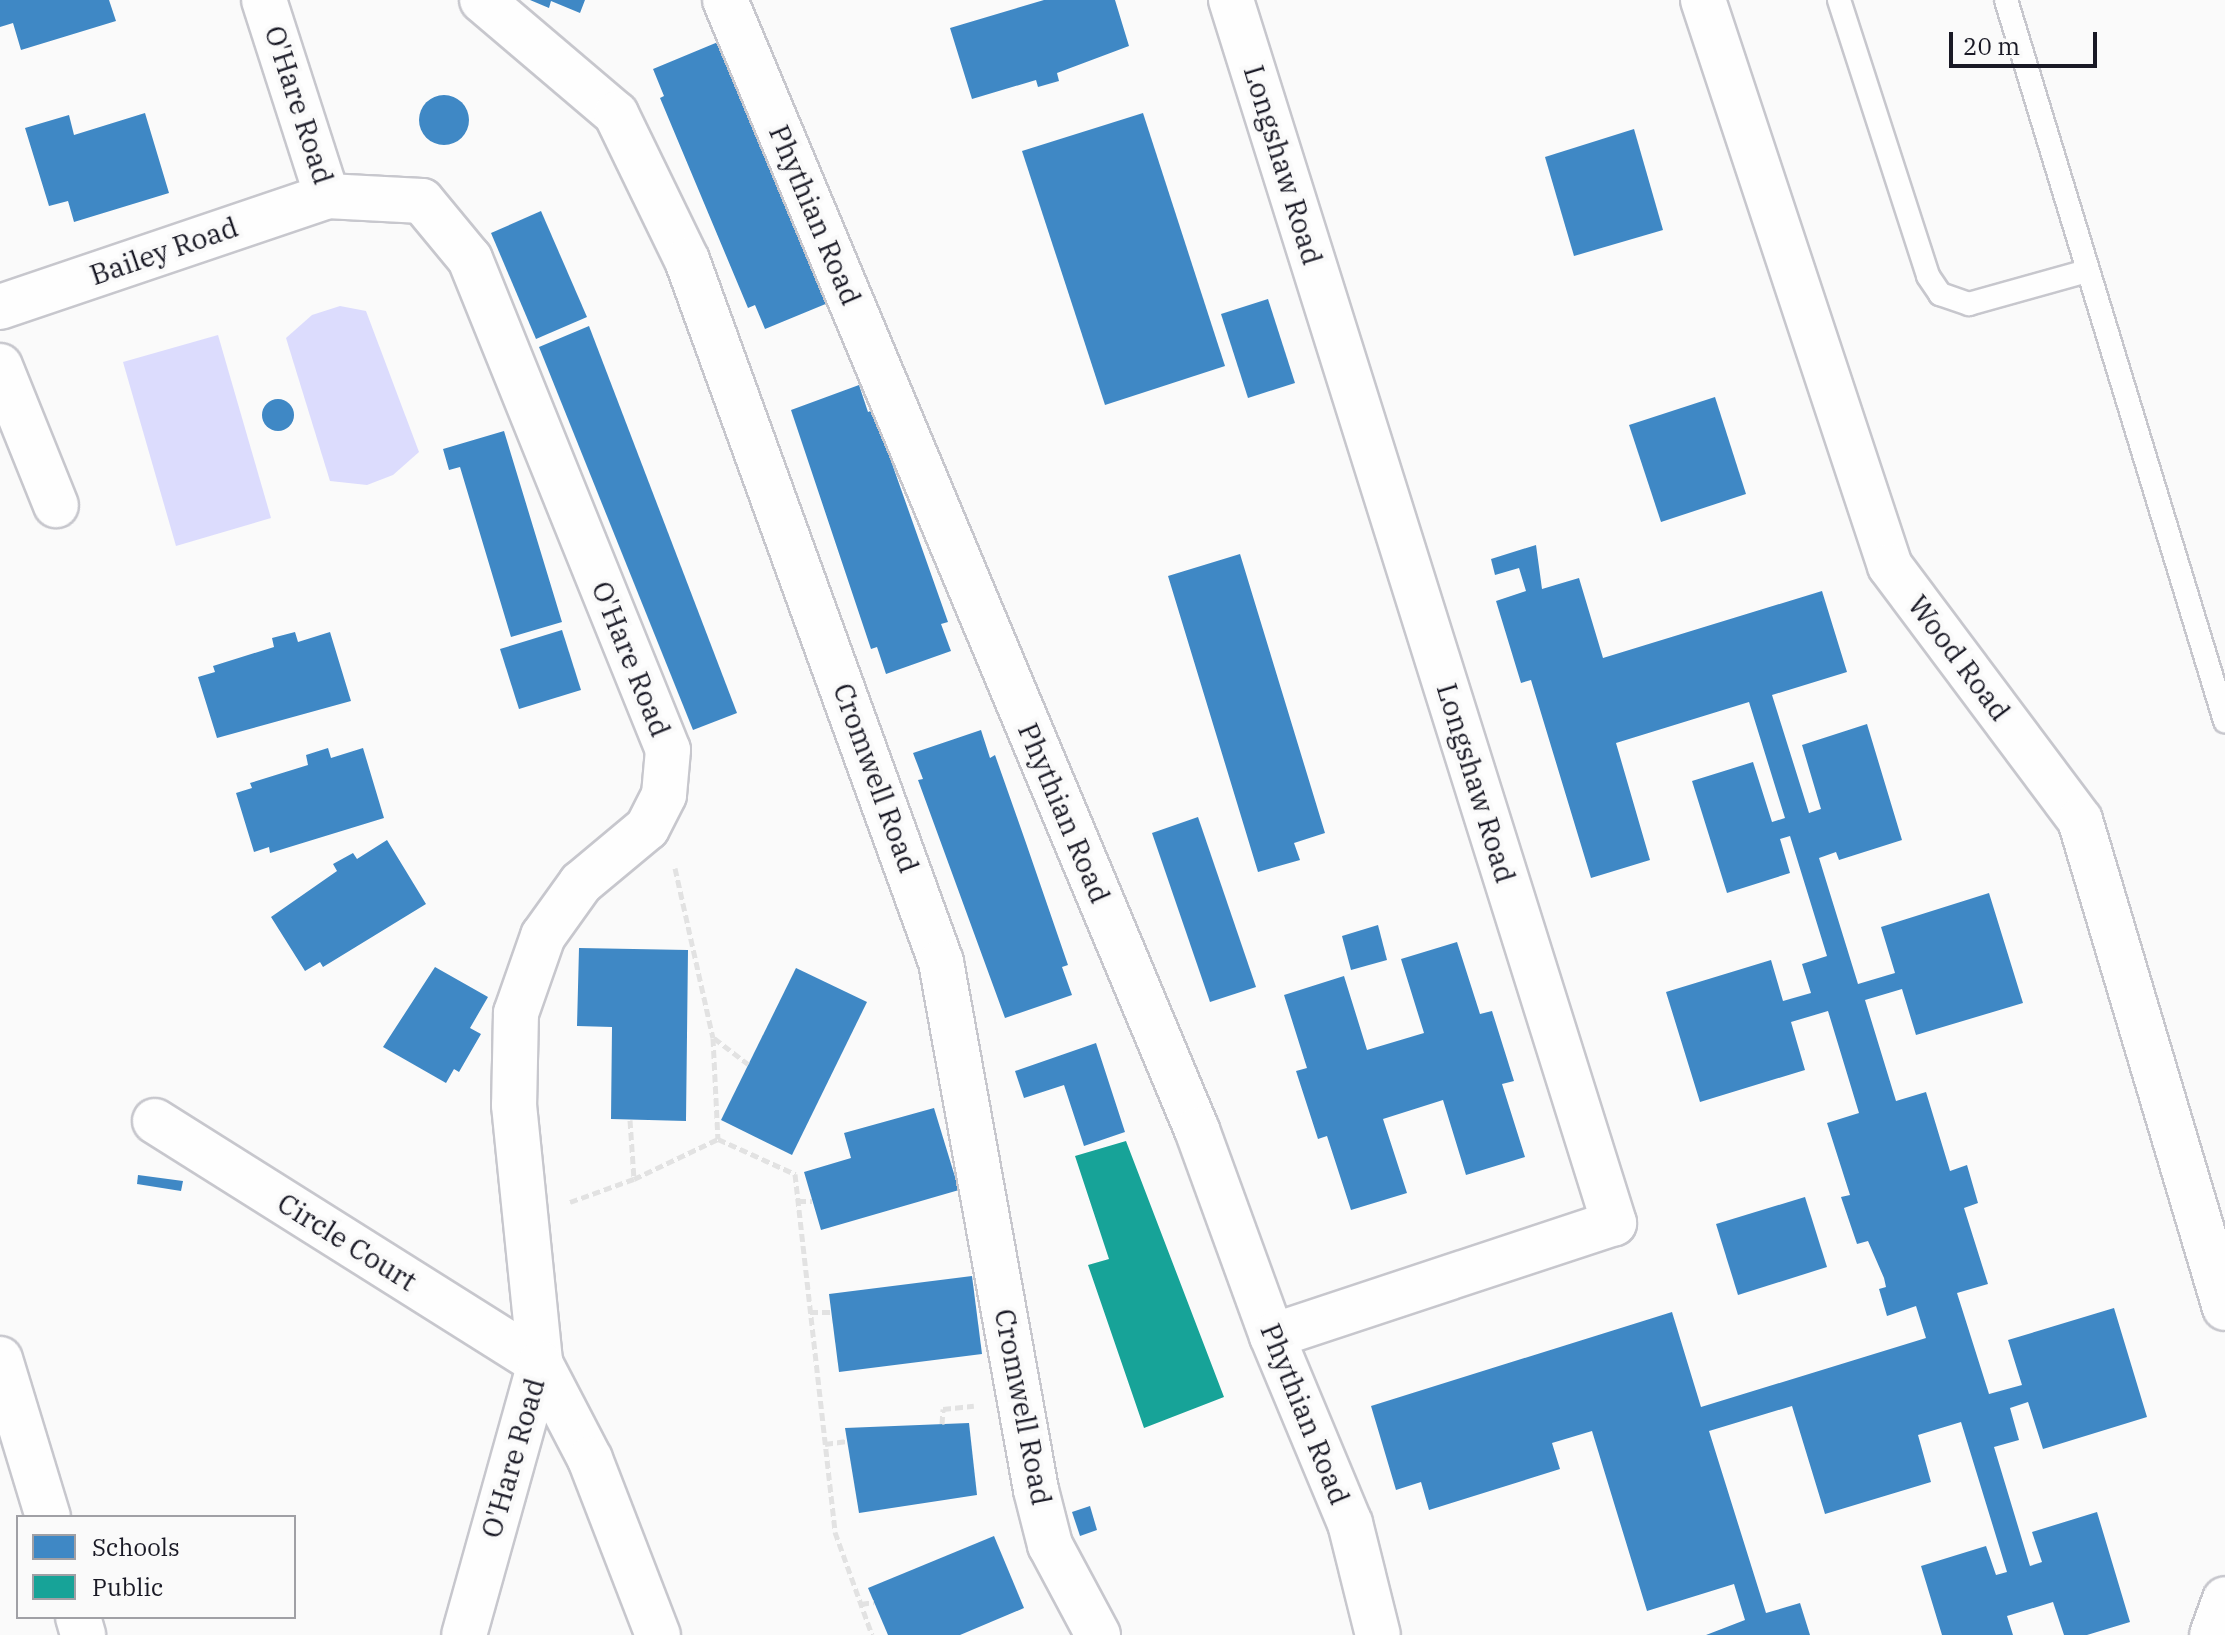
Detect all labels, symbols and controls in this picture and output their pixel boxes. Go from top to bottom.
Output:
scale bar [1953,16,2101,66]
street label: O'Hare Road [258,22,340,188]
text: 20 m [1963,30,2020,62]
street label: Longshaw Road [1237,61,1329,269]
street label: Phythian Road [762,120,868,310]
street label: Bailey Road [86,210,242,292]
street label: O'Hare Road [585,576,677,742]
street label: Wood Road [1901,589,2017,727]
street label: Cromwell Road [826,679,926,877]
street label: Longshaw Road [1430,679,1522,887]
street label: Phythian Road [1011,718,1117,908]
street label: Circle Court [271,1186,423,1298]
street label: Cromwell Road [988,1306,1058,1508]
street label: Phythian Road [1253,1319,1357,1509]
street label: O'Hare Road [474,1374,552,1542]
legend [16,1515,296,1619]
text: Schools [92,1531,180,1563]
text: Public [92,1571,163,1603]

